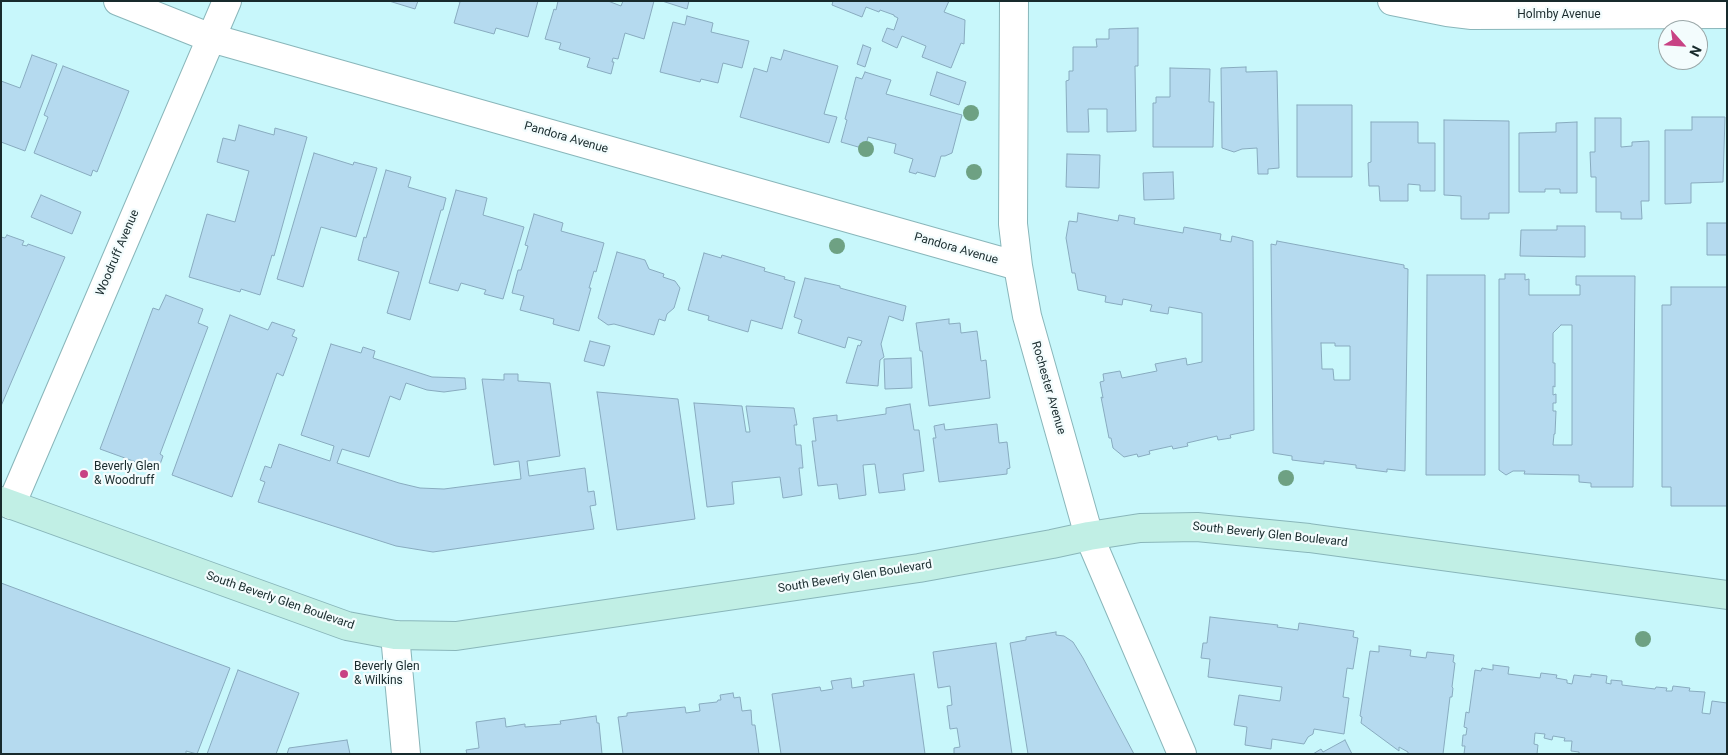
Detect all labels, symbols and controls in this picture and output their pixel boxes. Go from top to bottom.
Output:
street label: Holmby Avenue [1517,8,1601,22]
north arrow [1658,20,1708,70]
text: N [1686,43,1705,59]
street label: Pandora Avenue [522,119,610,157]
street label: Woodruff Avenue [93,208,143,298]
street label: Pandora Avenue [912,230,1000,268]
street label: Rochester Avenue [1028,340,1068,436]
place label: Beverly Glen & Woodruff [94,460,160,488]
marker: Beverly Glen & Woodruff [78,468,90,480]
street label: South Beverly Glen Boulevard [1192,520,1348,550]
street label: South Beverly Glen Boulevard [777,558,933,596]
street label: South Beverly Glen Boulevard [204,569,356,633]
place label: Beverly Glen & Wilkins [354,660,420,688]
marker: Beverly Glen & Wilkins [338,668,350,680]

